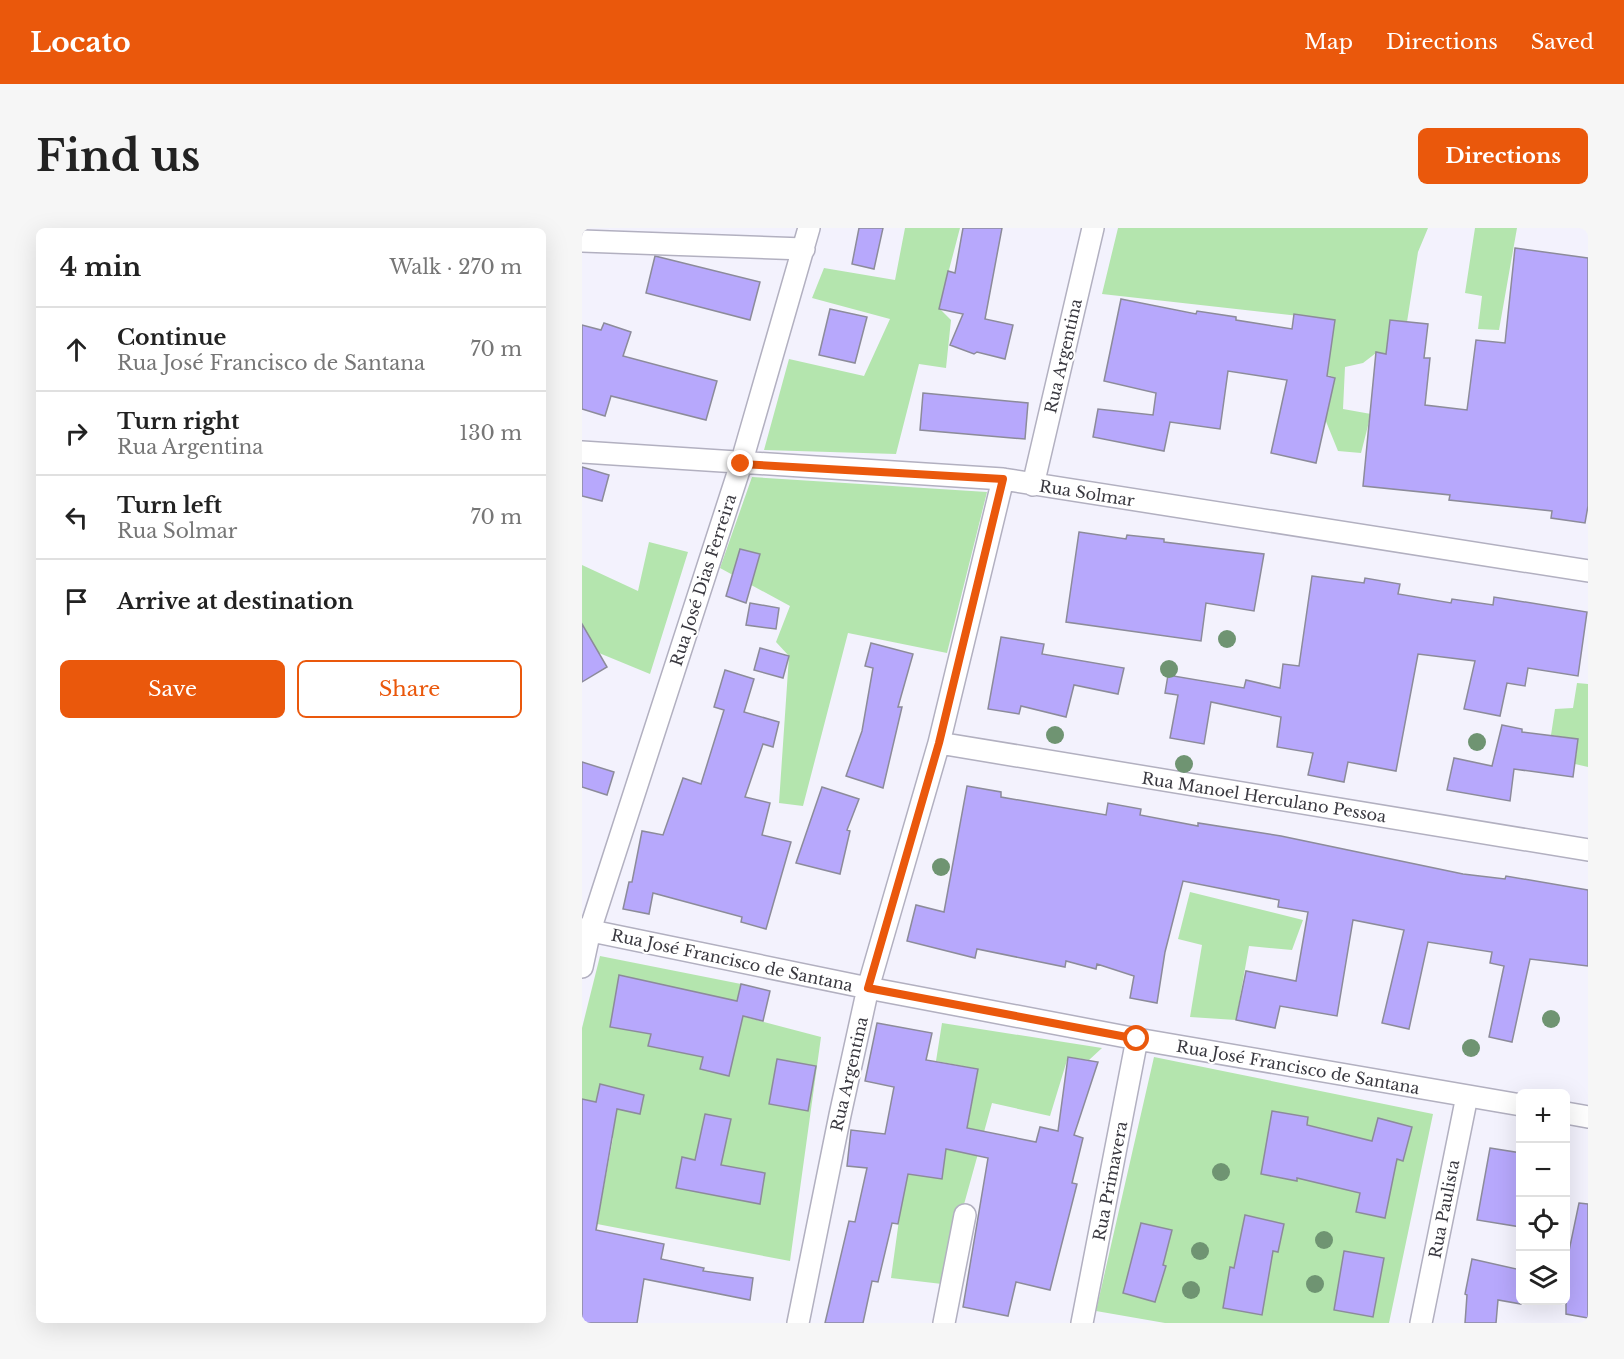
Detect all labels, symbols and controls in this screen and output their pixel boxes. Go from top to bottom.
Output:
text: Locato [30,25,131,60]
text: Map [1304,29,1353,55]
text: Directions [1386,29,1498,55]
text: Saved [1531,29,1594,55]
button: Directions [1418,128,1588,184]
text: Find us [36,130,200,182]
text: 4 min [60,251,141,283]
text: Walk · 270 m [390,255,522,279]
street label: Rua Argentina [1040,297,1086,415]
text: Continue [117,324,226,351]
icon: ahead [60,333,93,366]
text: 70 m [470,337,522,361]
text: Rua José Francisco de Santana [117,351,425,375]
text: Turn right [117,408,239,435]
icon: right [60,417,93,450]
text: 130 m [459,421,522,445]
text: Rua Argentina [117,435,263,459]
route end [727,450,753,476]
street label: Rua Solmar [1038,476,1136,510]
street label: Rua José Dias Ferreira [666,491,740,669]
text: Turn left [117,492,222,519]
icon: left [60,501,93,534]
text: 70 m [470,505,522,529]
text: Rua Solmar [117,519,237,543]
icon: arrive [60,585,93,618]
text: Arrive at destination [117,588,354,615]
button: Save [60,660,285,718]
button: Share [297,660,522,718]
street label: Rua Manoel Herculano Pessoa [1140,768,1388,826]
street label: Rua José Francisco de Santana [609,925,855,995]
street label: Rua Argentina [826,1015,872,1133]
route start [1123,1025,1149,1051]
street label: Rua José Francisco de Santana [1175,1036,1421,1098]
map controls [1516,1089,1570,1305]
button: + [1516,1089,1570,1143]
street label: Rua Primavera [1089,1119,1131,1243]
button: − [1516,1143,1570,1197]
street label: Rua Paulista [1425,1158,1463,1260]
button: locate [1516,1197,1570,1251]
button: layers [1516,1251,1570,1305]

